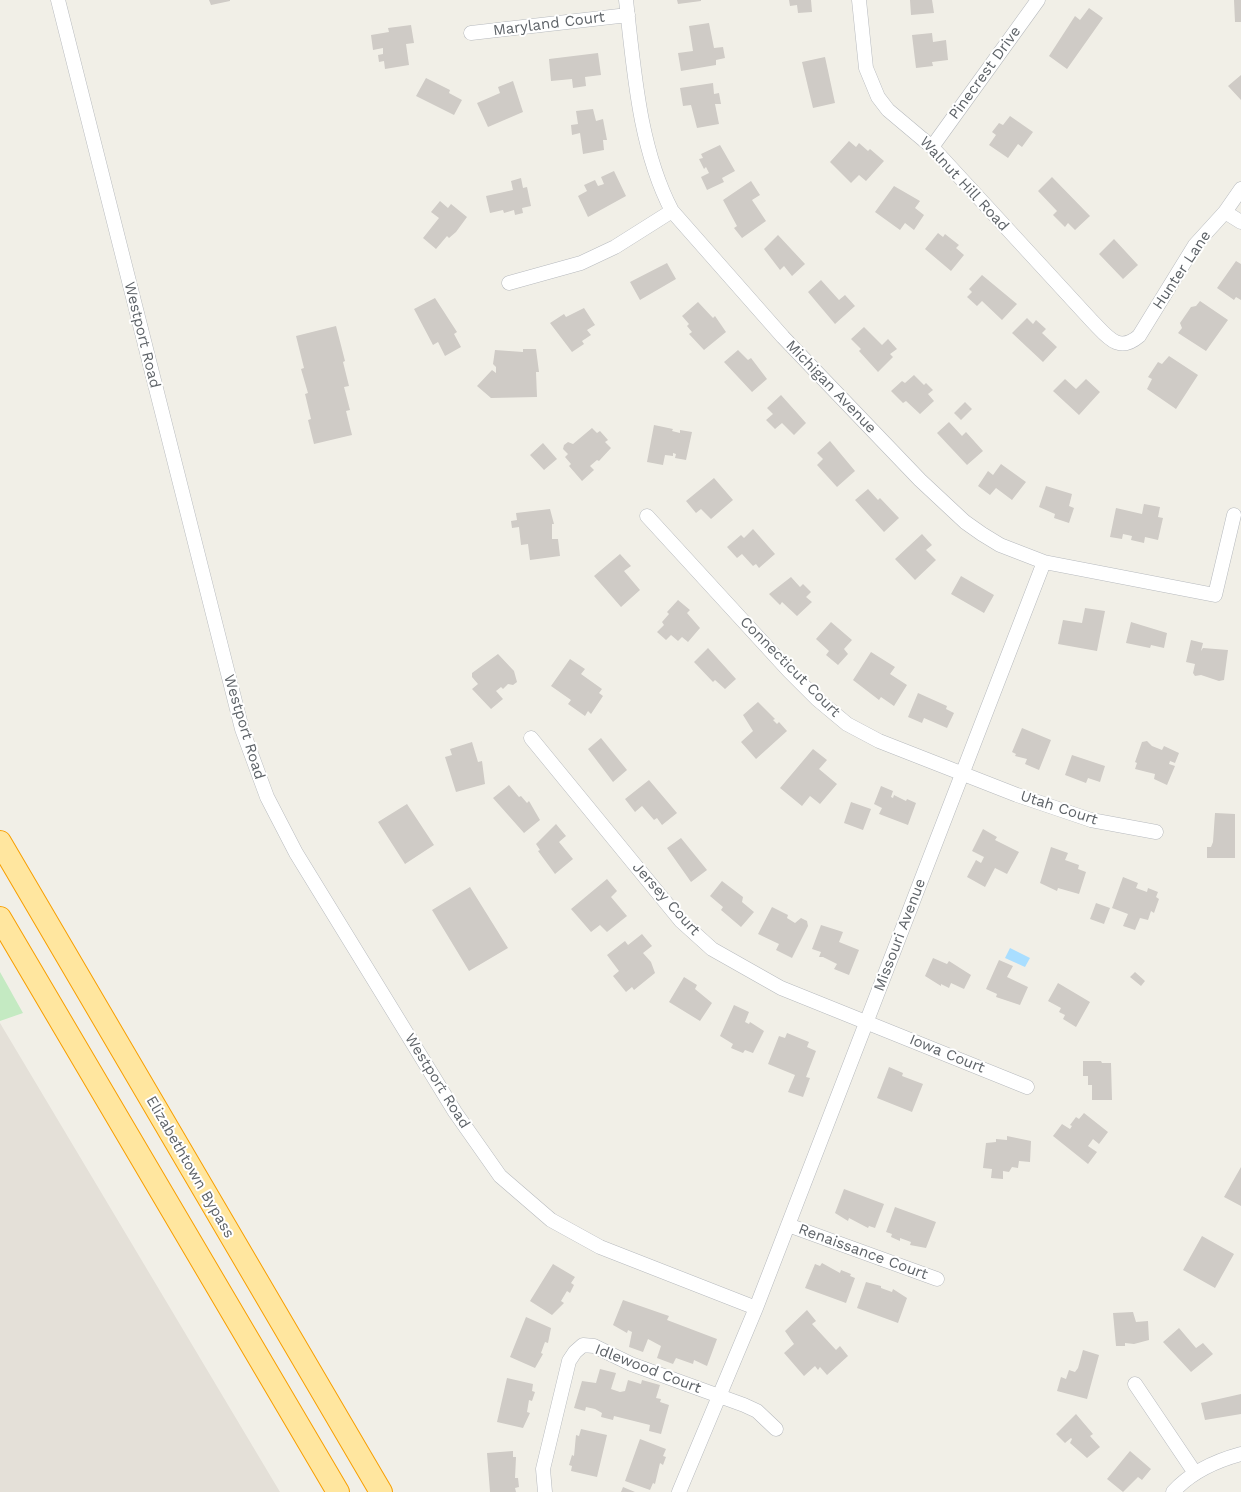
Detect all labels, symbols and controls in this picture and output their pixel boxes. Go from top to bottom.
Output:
street label: Maryland Court [492,8,606,40]
street label: Pinecrest Drive [945,23,1025,123]
street label: Walnut Hill Road [916,133,1012,235]
street label: Hunter Lane [1149,227,1215,313]
street label: Westport Road [120,280,164,390]
street label: Michigan Avenue [782,337,880,437]
street label: Connecticut Court [736,613,844,721]
street label: Westport Road [219,672,269,782]
street label: Utah Court [1018,787,1100,829]
street label: Jersey Court [628,859,704,939]
street label: Missouri Avenue [870,876,930,994]
street label: Westport Road [401,1030,473,1132]
street label: Iowa Court [907,1031,987,1077]
street label: Elizabethtown Bypass [142,1093,238,1241]
street label: Renaissance Court [796,1220,930,1284]
street label: Idlewood Court [592,1341,704,1397]

